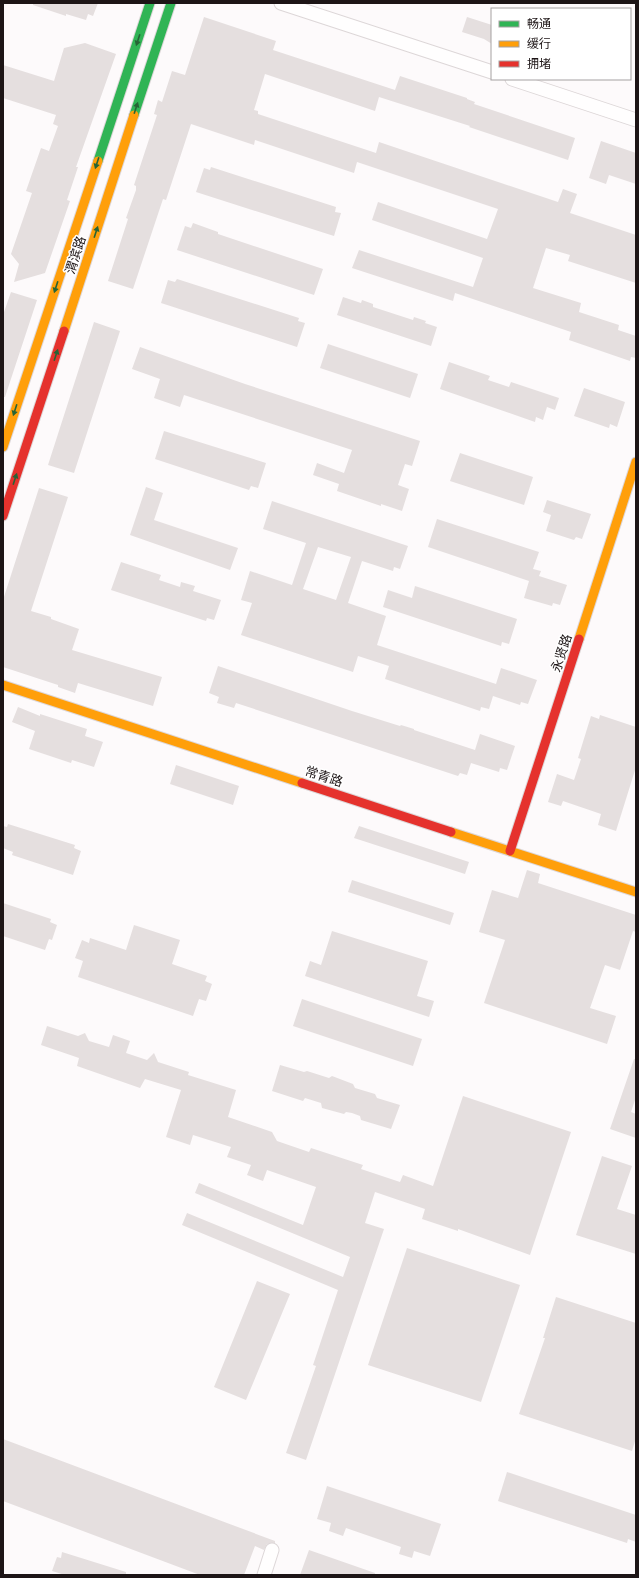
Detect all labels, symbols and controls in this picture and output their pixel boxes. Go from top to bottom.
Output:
legend [491,8,631,80]
text: 畅通 [527,16,551,30]
one-way arrow [135,34,141,46]
text: 缓行 [527,36,551,50]
text: 拥堵 [527,56,551,70]
one-way arrow [134,102,140,114]
one-way arrow [94,158,100,170]
one-way arrow [93,225,99,237]
street label: 渭滨路 [61,234,89,276]
one-way arrow [53,281,59,293]
one-way arrow [53,349,59,361]
one-way arrow [12,405,18,417]
one-way arrow [12,472,18,484]
street label: 永贤路 [547,632,575,674]
street label: 常青路 [303,762,345,790]

